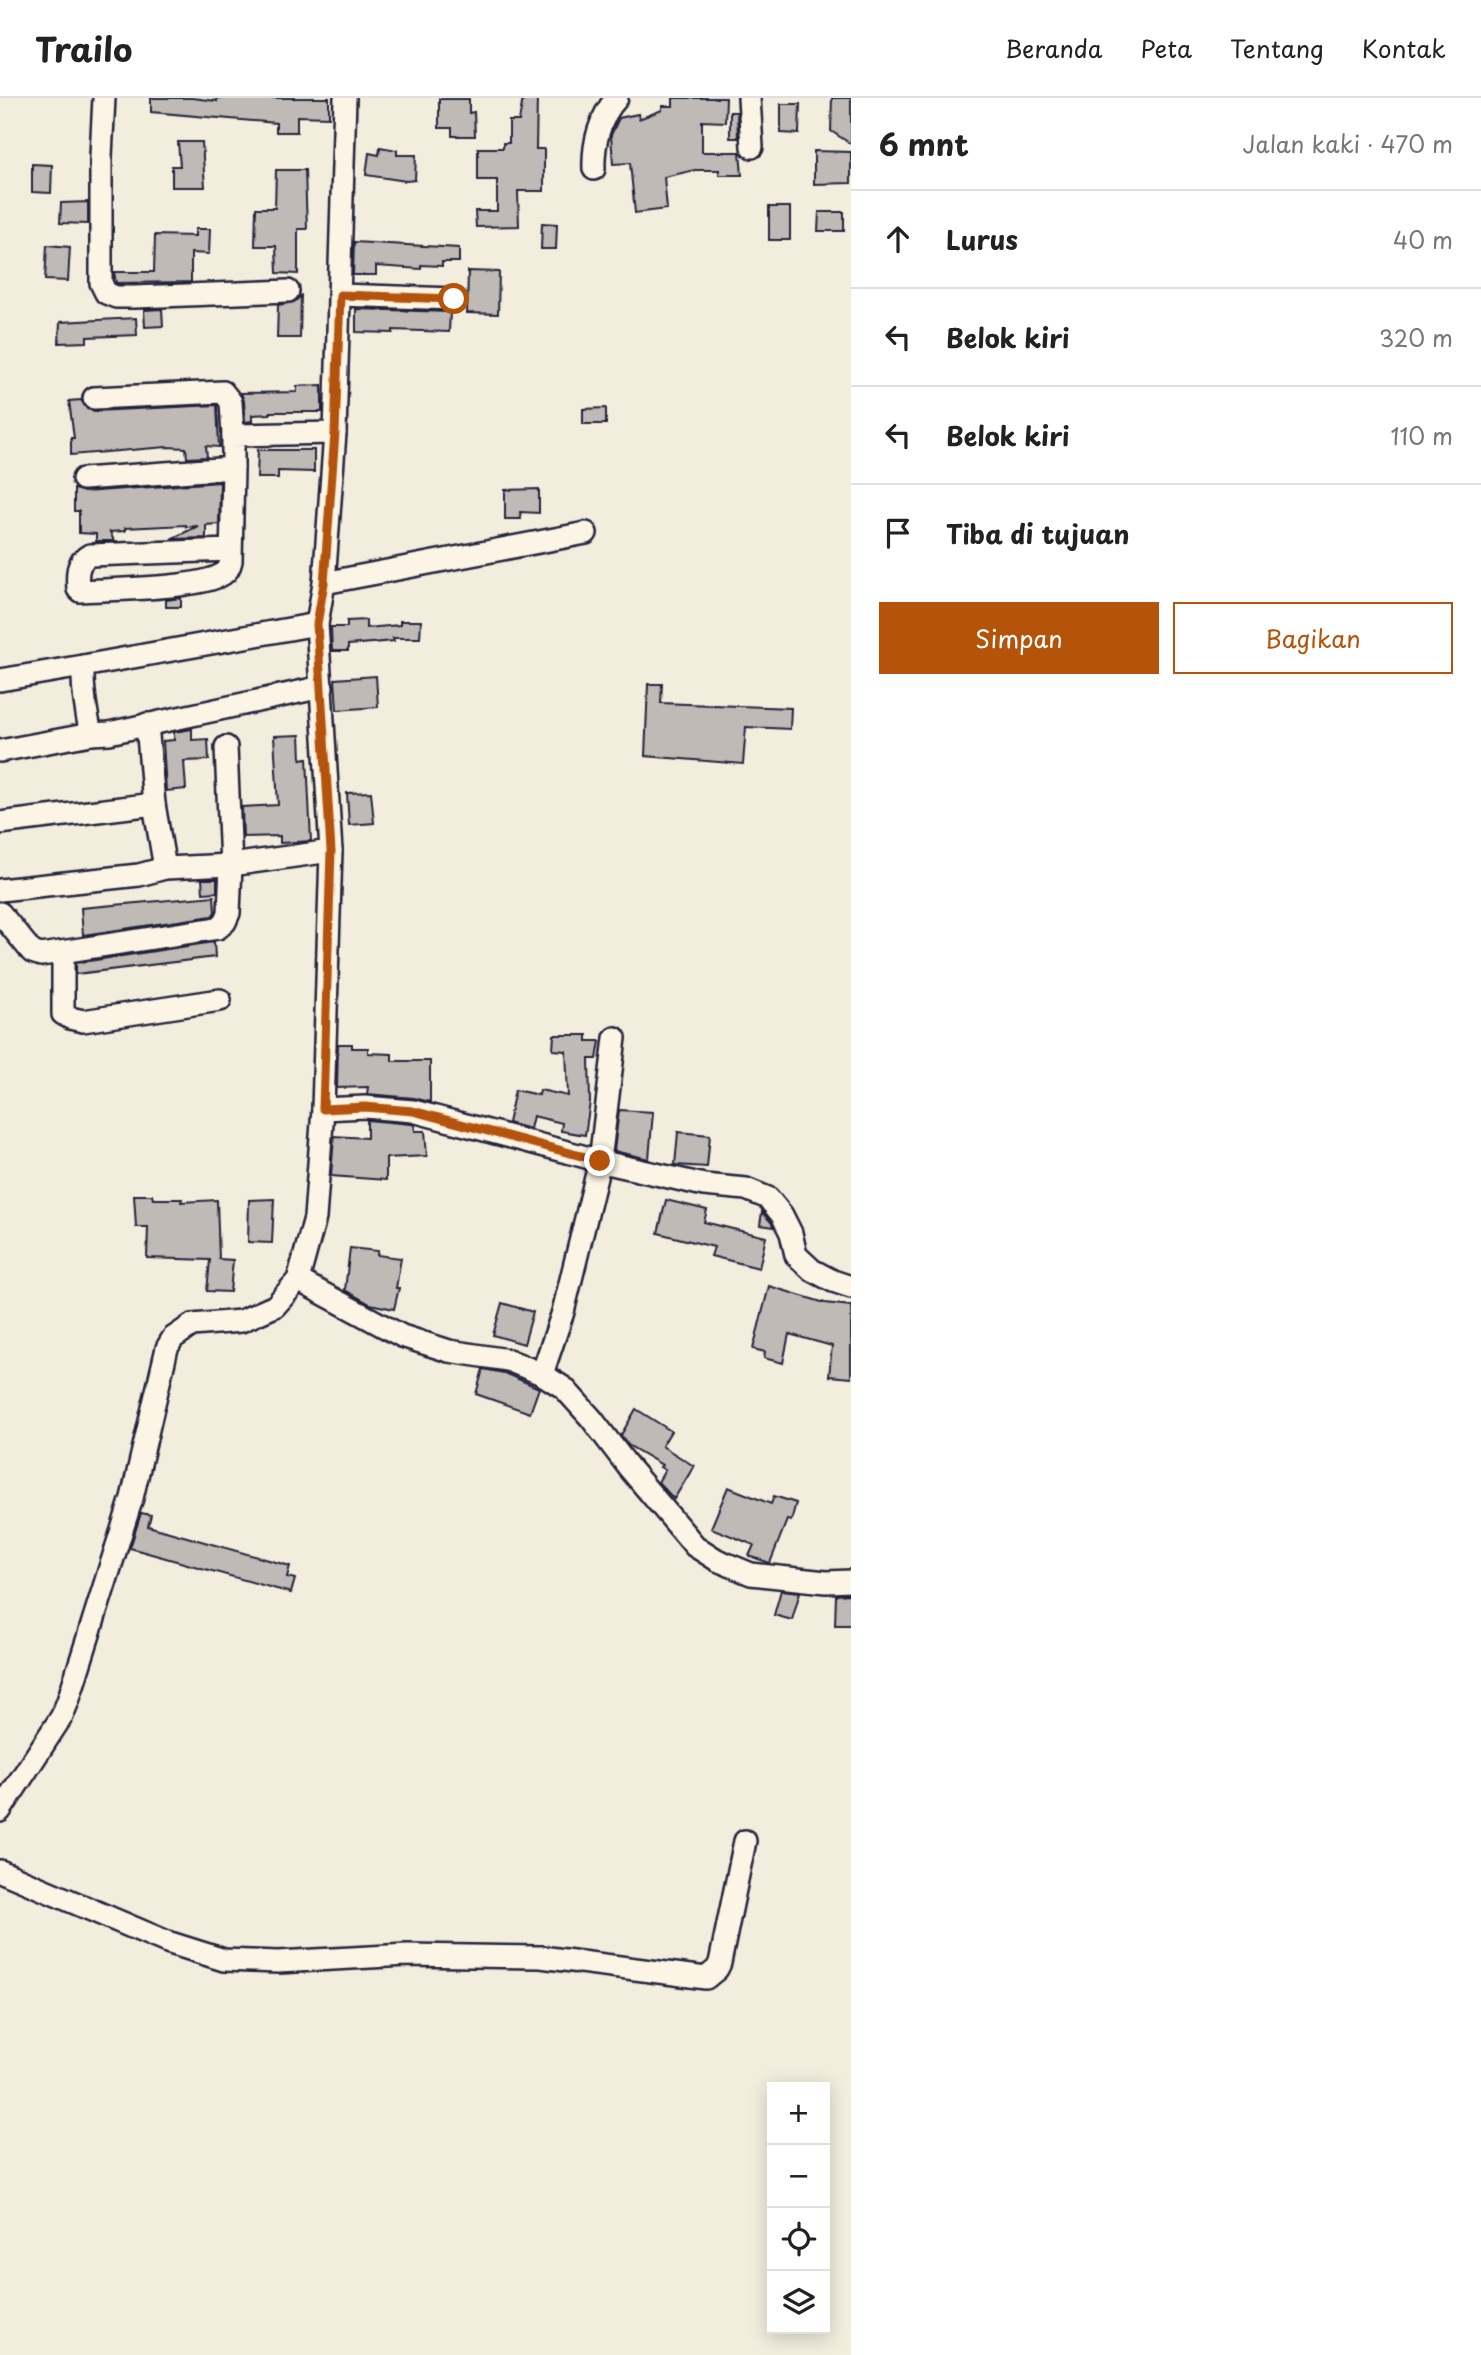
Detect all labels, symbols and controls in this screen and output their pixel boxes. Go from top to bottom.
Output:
text: Trailo [35,23,132,73]
text: Beranda [1005,30,1102,66]
text: Peta [1140,30,1192,66]
text: Tentang [1230,30,1324,66]
text: Kontak [1362,30,1446,66]
text: 6 mnt [879,121,969,166]
text: Jalan kaki · 470 m [1242,126,1453,161]
icon: ahead [879,220,917,258]
text: Lurus [946,220,1018,259]
text: 40 m [1393,222,1453,257]
route start [438,283,469,314]
icon: left [879,318,917,356]
text: Belok kiri [946,318,1069,357]
text: 320 m [1379,320,1453,355]
icon: left [879,416,917,454]
text: Belok kiri [946,416,1069,455]
text: 110 m [1391,418,1453,453]
icon: arrive [879,514,917,552]
text: Tiba di tujuan [946,514,1130,553]
button: Simpan [879,602,1159,674]
button: Bagikan [1173,602,1453,674]
route end [584,1145,615,1176]
map controls [767,2082,830,2334]
button: + [767,2082,830,2145]
button: − [767,2145,830,2208]
button: locate [767,2208,830,2271]
button: layers [767,2271,830,2334]

